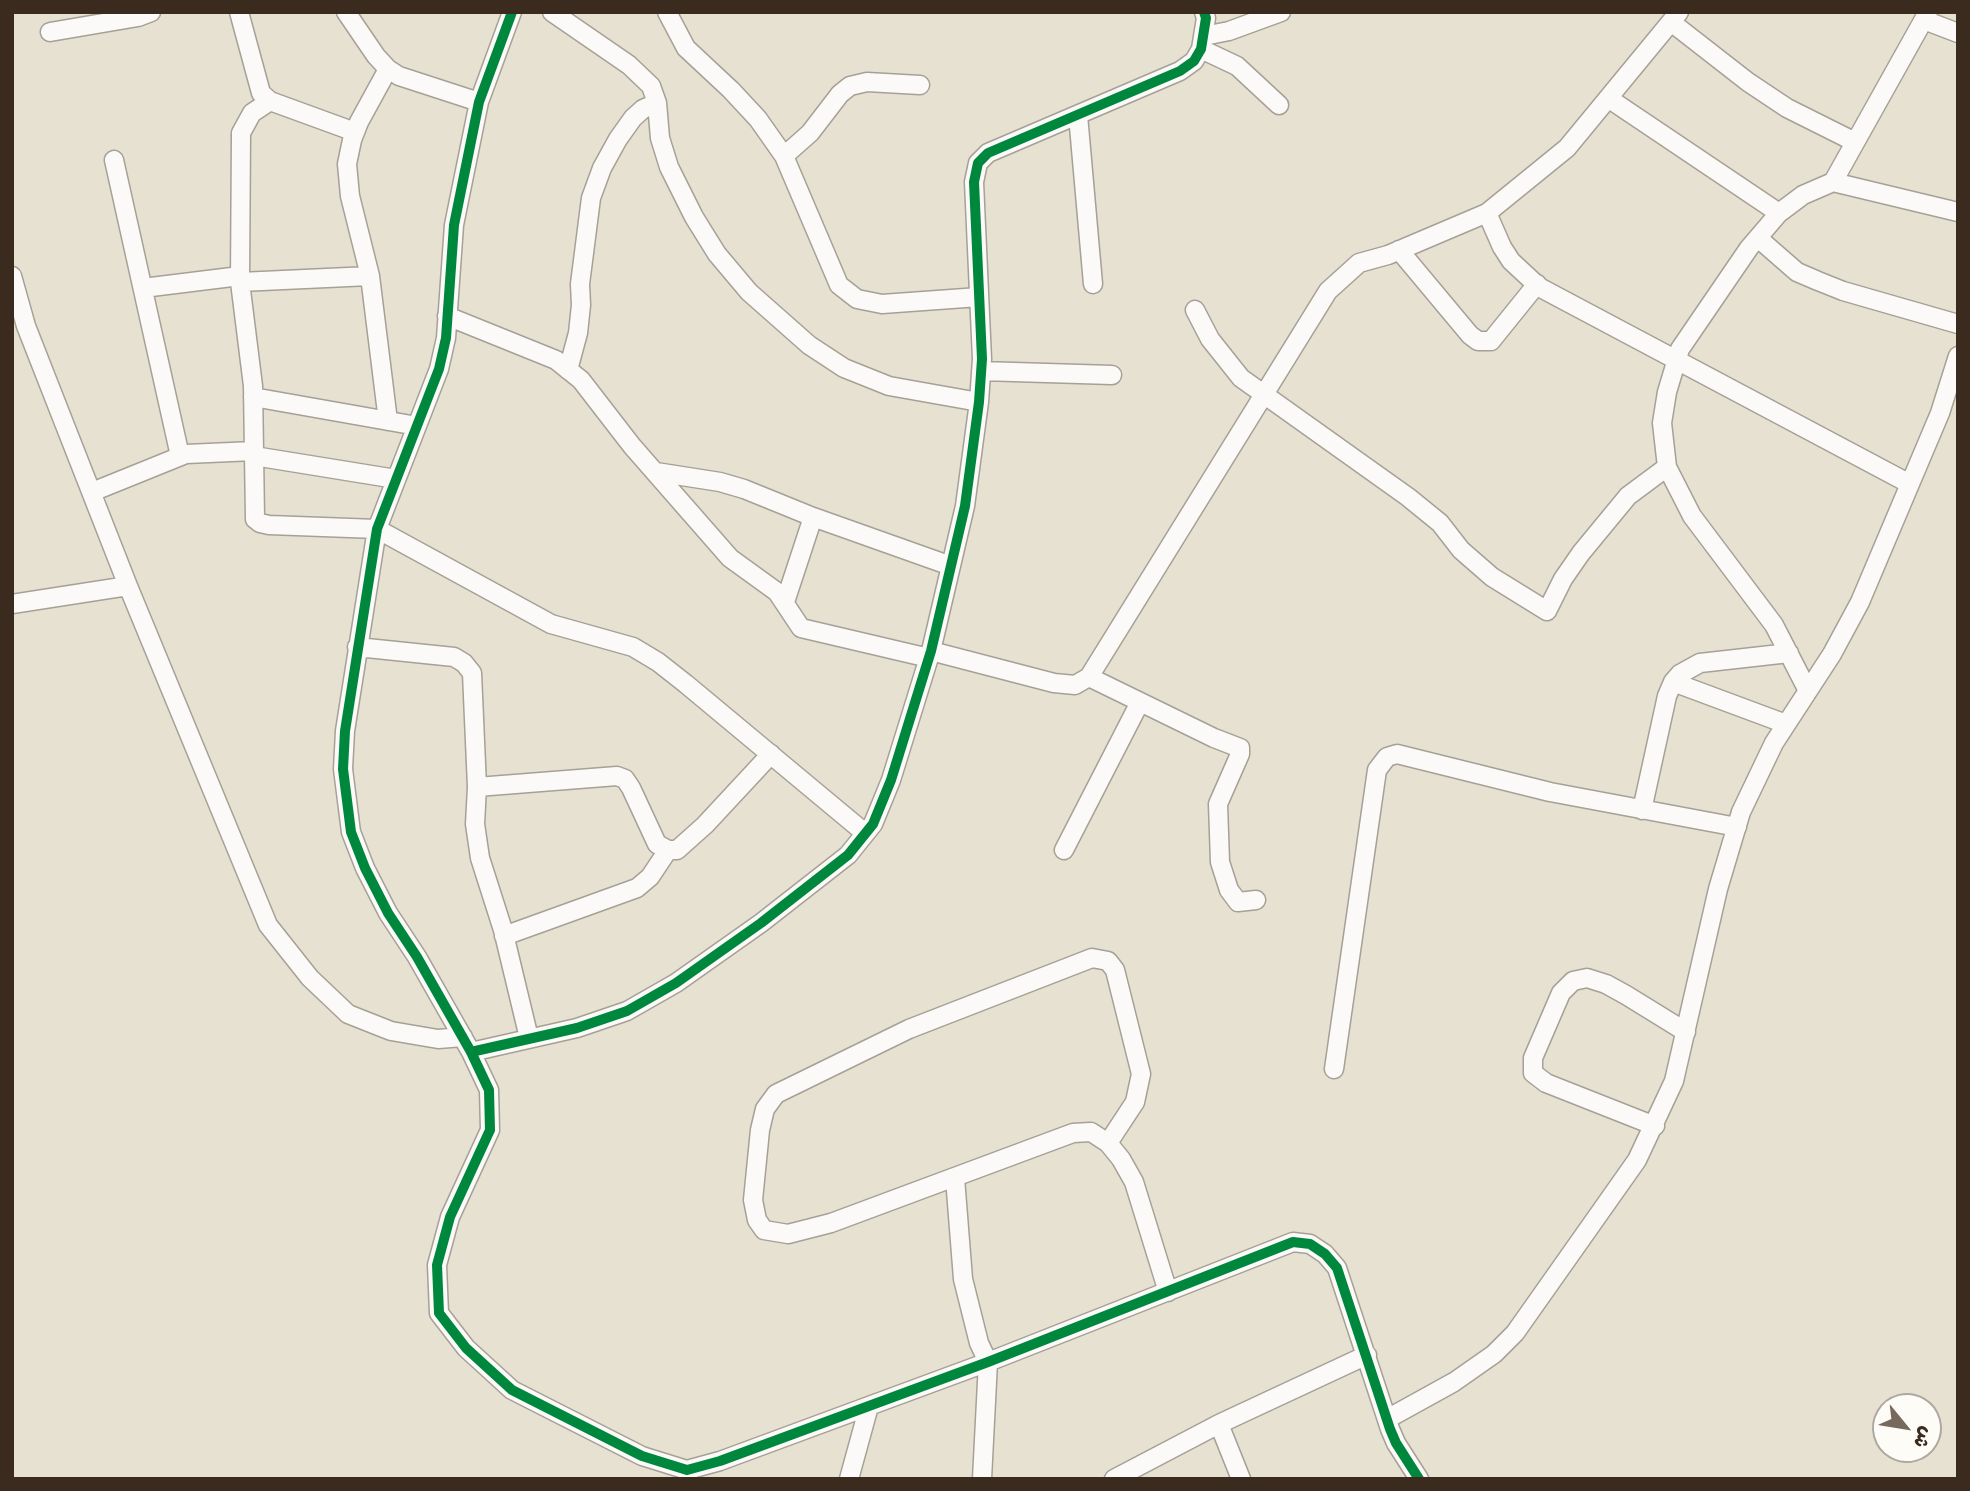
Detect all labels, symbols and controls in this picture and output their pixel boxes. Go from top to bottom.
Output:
north arrow [1872,1393,1942,1463]
text: ش [1904,1420,1943,1455]

